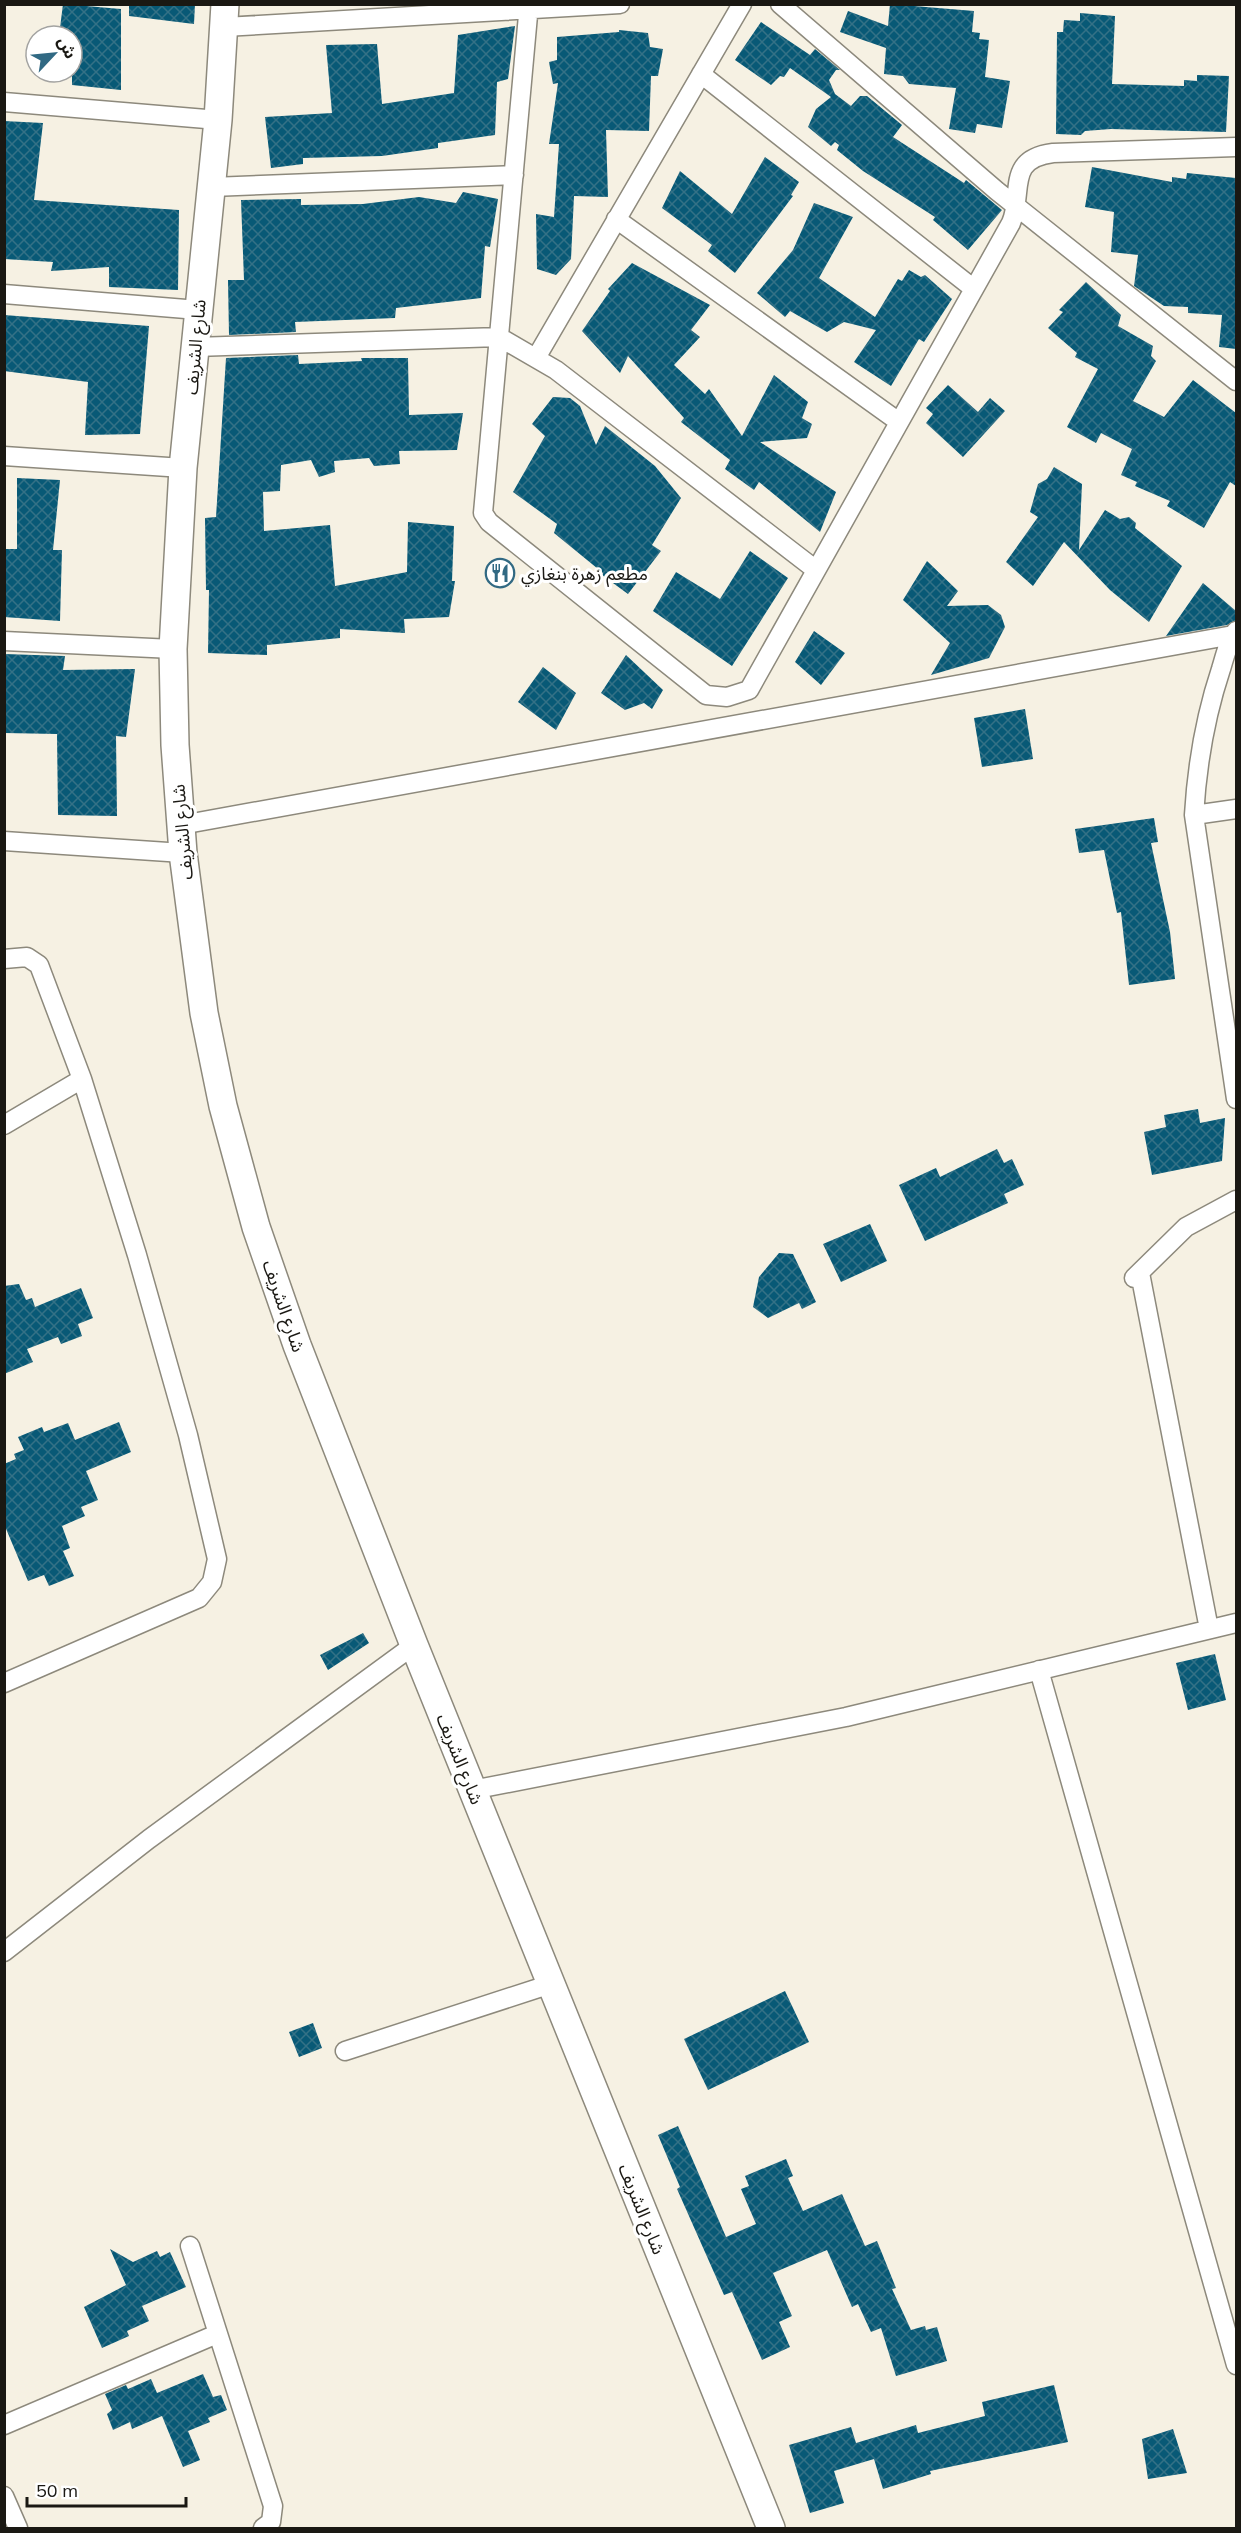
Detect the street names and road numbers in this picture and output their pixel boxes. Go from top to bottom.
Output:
street label: شارع الشريف [179,298,214,396]
street label: شارع الشريف [166,783,201,881]
street label: شارع الشريف [255,1257,310,1356]
street label: شارع الشريف [429,1710,489,1809]
street label: شارع الشريف [611,2160,671,2259]

